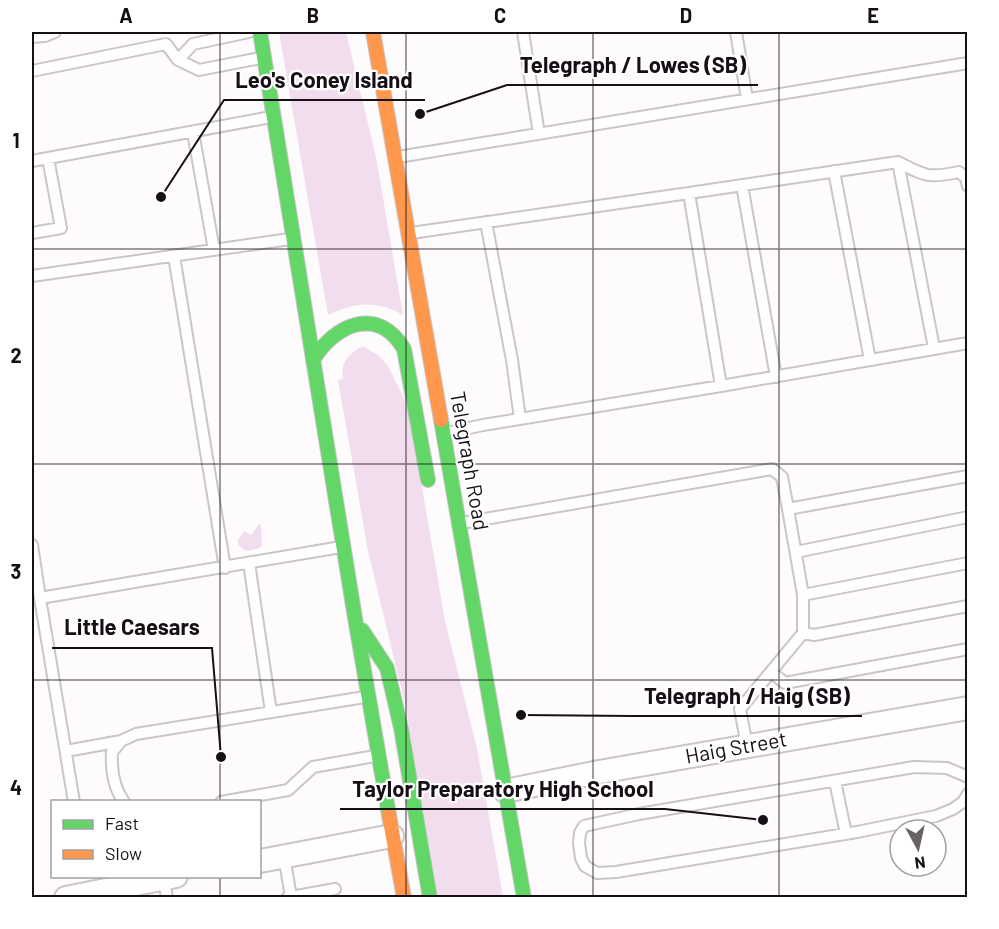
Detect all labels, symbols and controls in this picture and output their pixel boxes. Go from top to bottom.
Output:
text: A [119,3,133,27]
text: B [307,3,319,27]
text: C [494,3,506,27]
text: D [680,3,692,27]
text: E [867,3,879,27]
callout: Telegraph / Lowes (SB) [507,45,758,85]
text: Telegraph / Lowes (SB) [520,51,747,77]
callout: Leo's Coney Island [224,60,425,100]
text: Leo's Coney Island [235,66,413,92]
text: 1 [12,128,20,152]
text: 2 [10,343,22,367]
street label: Telegraph Road [446,389,495,532]
text: 3 [11,559,21,583]
callout: Little Caesars [52,608,212,648]
text: Little Caesars [64,613,200,639]
callout: Telegraph / Haig (SB) [632,676,862,716]
text: Telegraph / Haig (SB) [644,682,850,708]
street label: Haig Street [683,725,788,768]
callout: Taylor Preparatory High School [340,769,665,809]
text: 4 [10,775,22,799]
text: Taylor Preparatory High School [352,775,654,801]
legend [51,800,261,878]
text: Fast [105,812,139,834]
north arrow [888,818,948,878]
text: Slow [105,842,142,864]
text: N [914,853,927,873]

